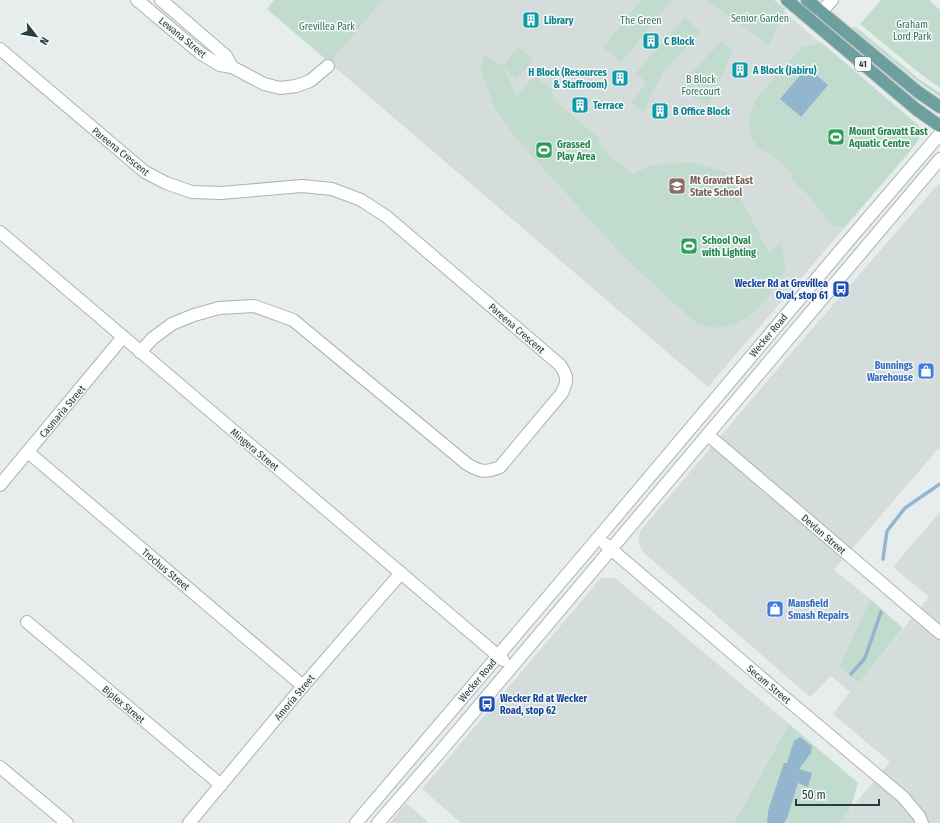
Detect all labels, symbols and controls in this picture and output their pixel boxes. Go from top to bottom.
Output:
building icon: Library [521,10,541,30]
park label: Senior Garden [731,13,789,25]
street label: Lewana Street [156,15,209,61]
place label: Library [544,15,574,27]
park label: The Green [620,15,662,27]
north arrow [16,16,56,56]
park label: Graham Lord Park [893,19,931,43]
park label: Grevillea Park [299,21,355,33]
building icon: C Block [641,31,661,51]
text: N [37,35,51,47]
place label: C Block [664,36,695,48]
road number: 41 [855,57,871,71]
building icon: A Block (Jabiru) [730,60,750,80]
place label: A Block (Jabiru) [752,64,817,77]
place label: H Block (Resources & Staffroom) [528,66,608,91]
building icon: H Block (Resources & Staffroom) [610,68,630,88]
park label: B Block Forecourt [682,74,721,98]
building icon: Terrace [570,95,590,115]
place label: Terrace [593,100,624,112]
building icon: B Office Block [650,101,670,121]
place label: B Office Block [673,106,731,118]
street label: Pareena Crescent [89,125,152,179]
place label: Mount Gravatt East Aquatic Centre [848,126,928,150]
sports icon: Mount Gravatt East Aquatic Centre [826,127,846,147]
place label: Grassed Play Area [557,139,595,163]
sports icon: Grassed Play Area [534,140,554,160]
place label: Mt Gravatt East State School [690,175,753,199]
school or university icon: Mt Gravatt East State School [667,176,687,196]
place label: School Oval with Lighting [702,235,756,259]
sports icon: School Oval with Lighting [679,236,699,256]
place label: Wecker Rd at Grevillea Oval, stop 61 [735,278,828,302]
bus stop icon: Wecker Rd at Grevillea Oval, stop 61 [831,279,851,299]
street label: Pareena Crescent [486,301,547,357]
street label: Wecker Road [747,312,790,360]
place label: Bunnings Warehouse [867,360,914,384]
shop icon: Bunnings Warehouse [916,361,936,381]
street label: Casmaria Street [37,383,89,440]
street label: Mingera Street [228,426,282,474]
street label: Devlan Street [799,512,849,558]
street label: Trochus Street [139,546,192,594]
place label: Mansfield Smash Repairs [788,598,849,622]
shop icon: Mansfield Smash Repairs [765,599,785,619]
street label: Wecker Road [456,657,499,705]
street label: Secam Street [744,663,793,707]
street label: Amoria Street [272,672,318,723]
street label: Biplex Street [100,683,148,727]
place label: Wecker Rd at Wecker Road, stop 62 [500,693,587,717]
bus stop icon: Wecker Rd at Wecker Road, stop 62 [477,694,497,714]
scale bar [796,781,879,807]
text: 50 m [802,788,826,802]

